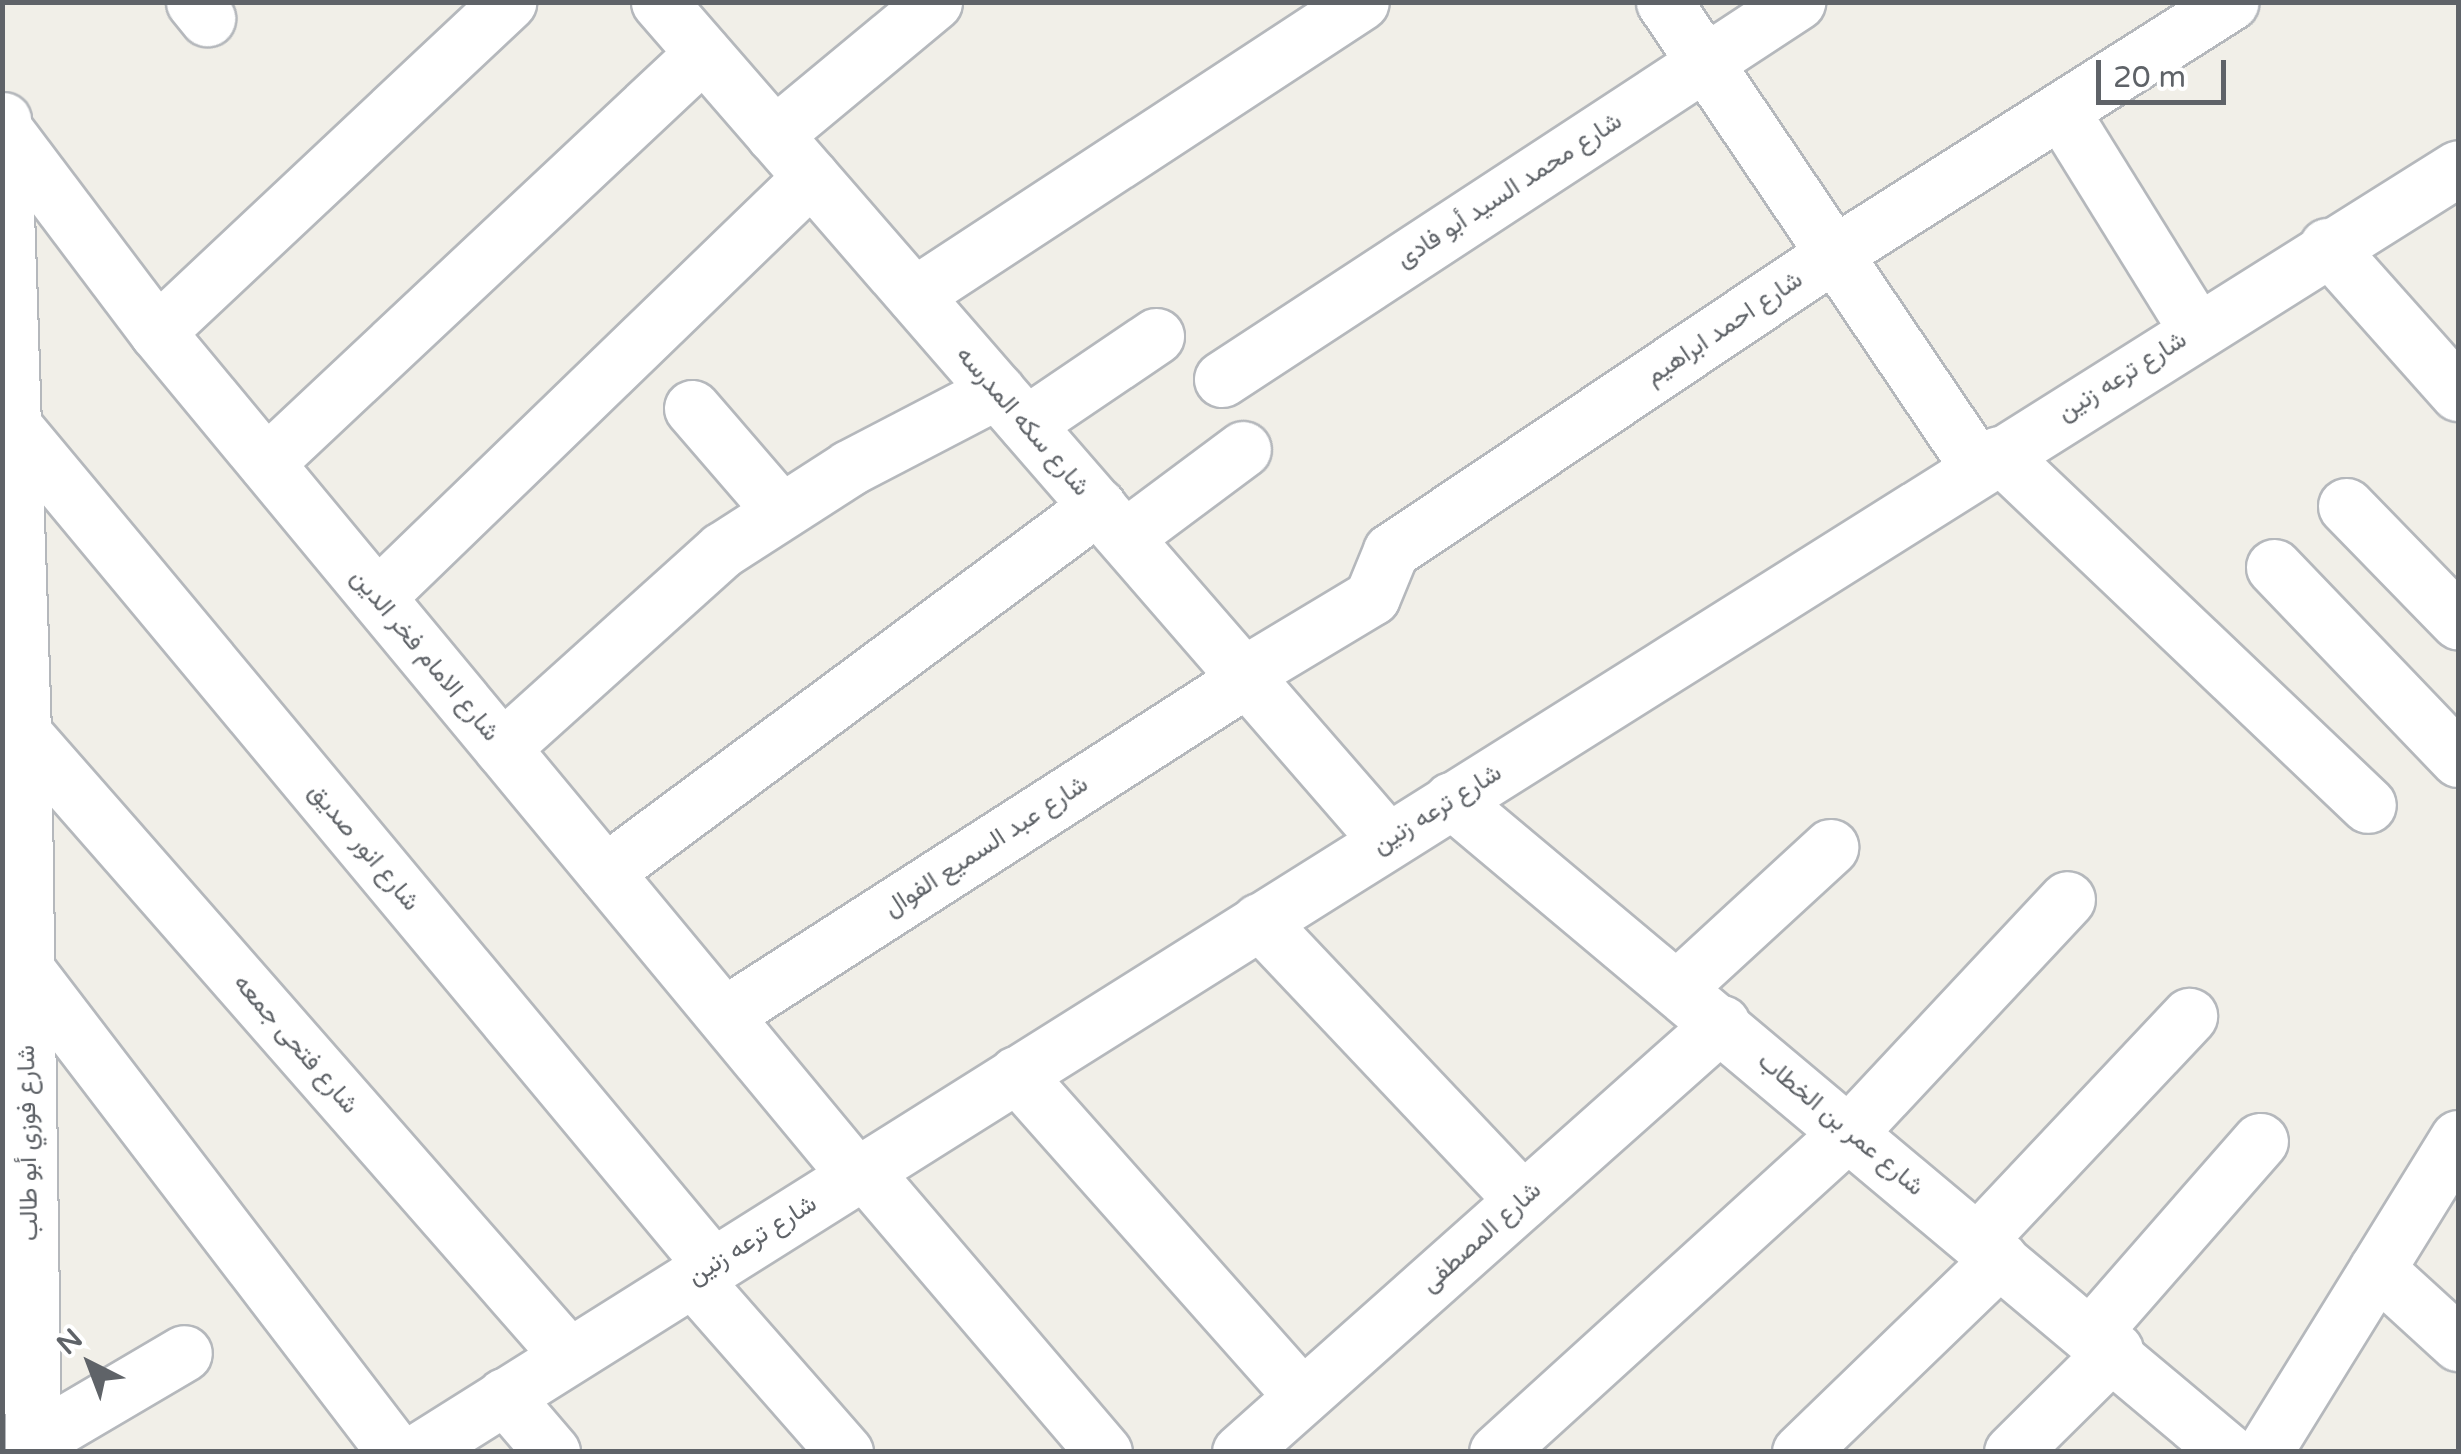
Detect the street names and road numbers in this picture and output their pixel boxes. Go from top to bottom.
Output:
street label: شارع محمد السيد أبو فادى [1391,106,1627,274]
street label: شارع احمد ابراهيم [1640,264,1808,392]
street label: شارع ترعه زنين [2052,324,2192,428]
street label: شارع سكه المدرسه [950,340,1096,502]
street label: شارع الامام فخر الدين [344,563,506,747]
street label: شارع ترعه زنين [1367,757,1507,861]
street label: شارع عبد السميع الفوال [878,769,1094,923]
street label: شارع انور صديق [302,777,426,917]
street label: شارع فتحى جمعه [227,968,365,1120]
street label: شارع فوزي أبو طالب [11,1045,45,1241]
street label: شارع عمر بن الخطاب [1752,1046,1930,1202]
street label: شارع المصطفى [1415,1175,1547,1299]
street label: شارع ترعه زنين [682,1188,822,1292]

